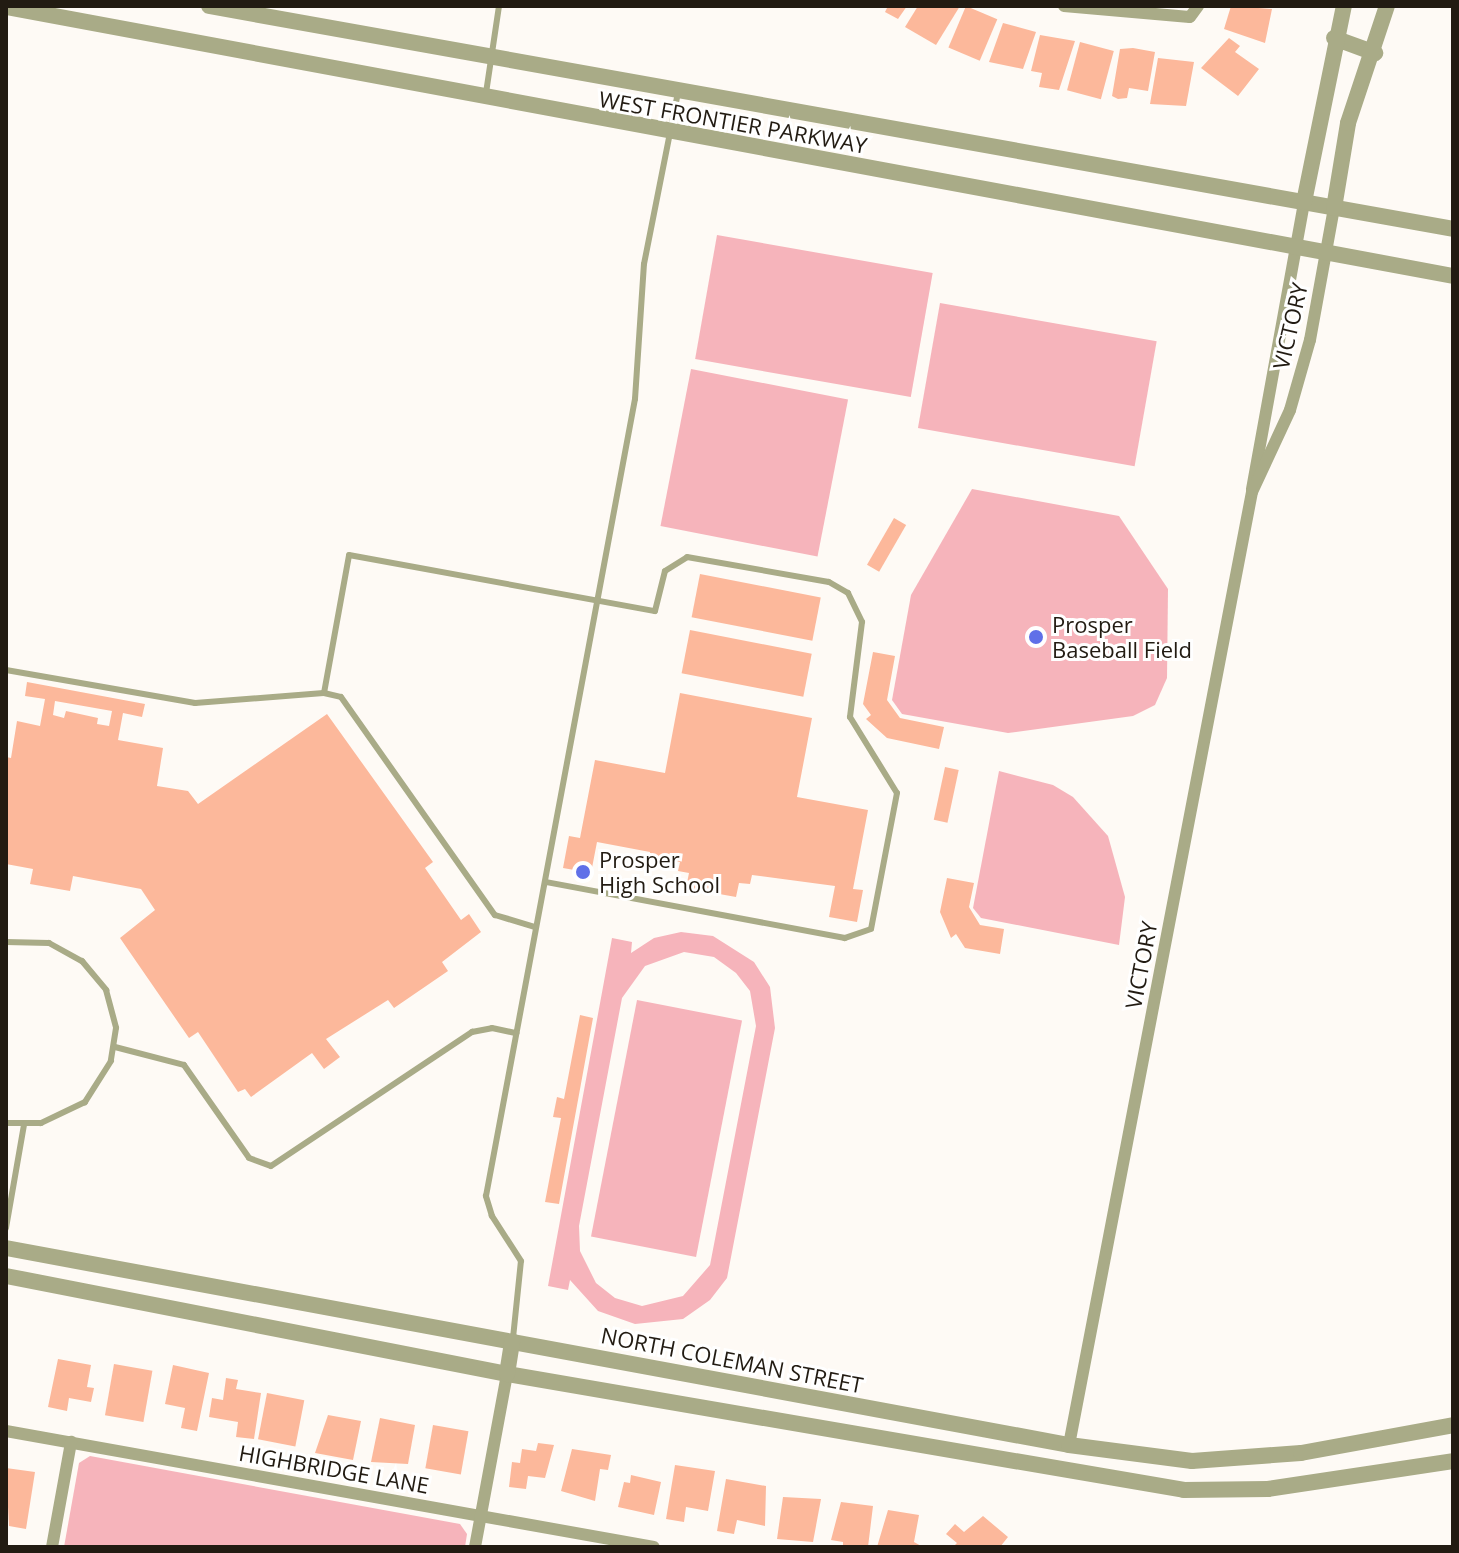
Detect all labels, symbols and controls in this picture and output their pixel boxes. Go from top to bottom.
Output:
street label: WEST FRONTIER PARKWAY [597,85,869,159]
street label: VICTORY [1267,280,1313,372]
place label: Prosper Baseball Field [1052,611,1192,662]
marker: Prosper Baseball Field [1027,628,1045,646]
place label: Prosper High School [599,846,720,898]
marker: Prosper High School [574,863,592,881]
street label: VICTORY [1120,919,1162,1011]
street label: NORTH COLEMAN STREET [599,1322,865,1398]
street label: HIGHBRIDGE LANE [237,1439,431,1499]

